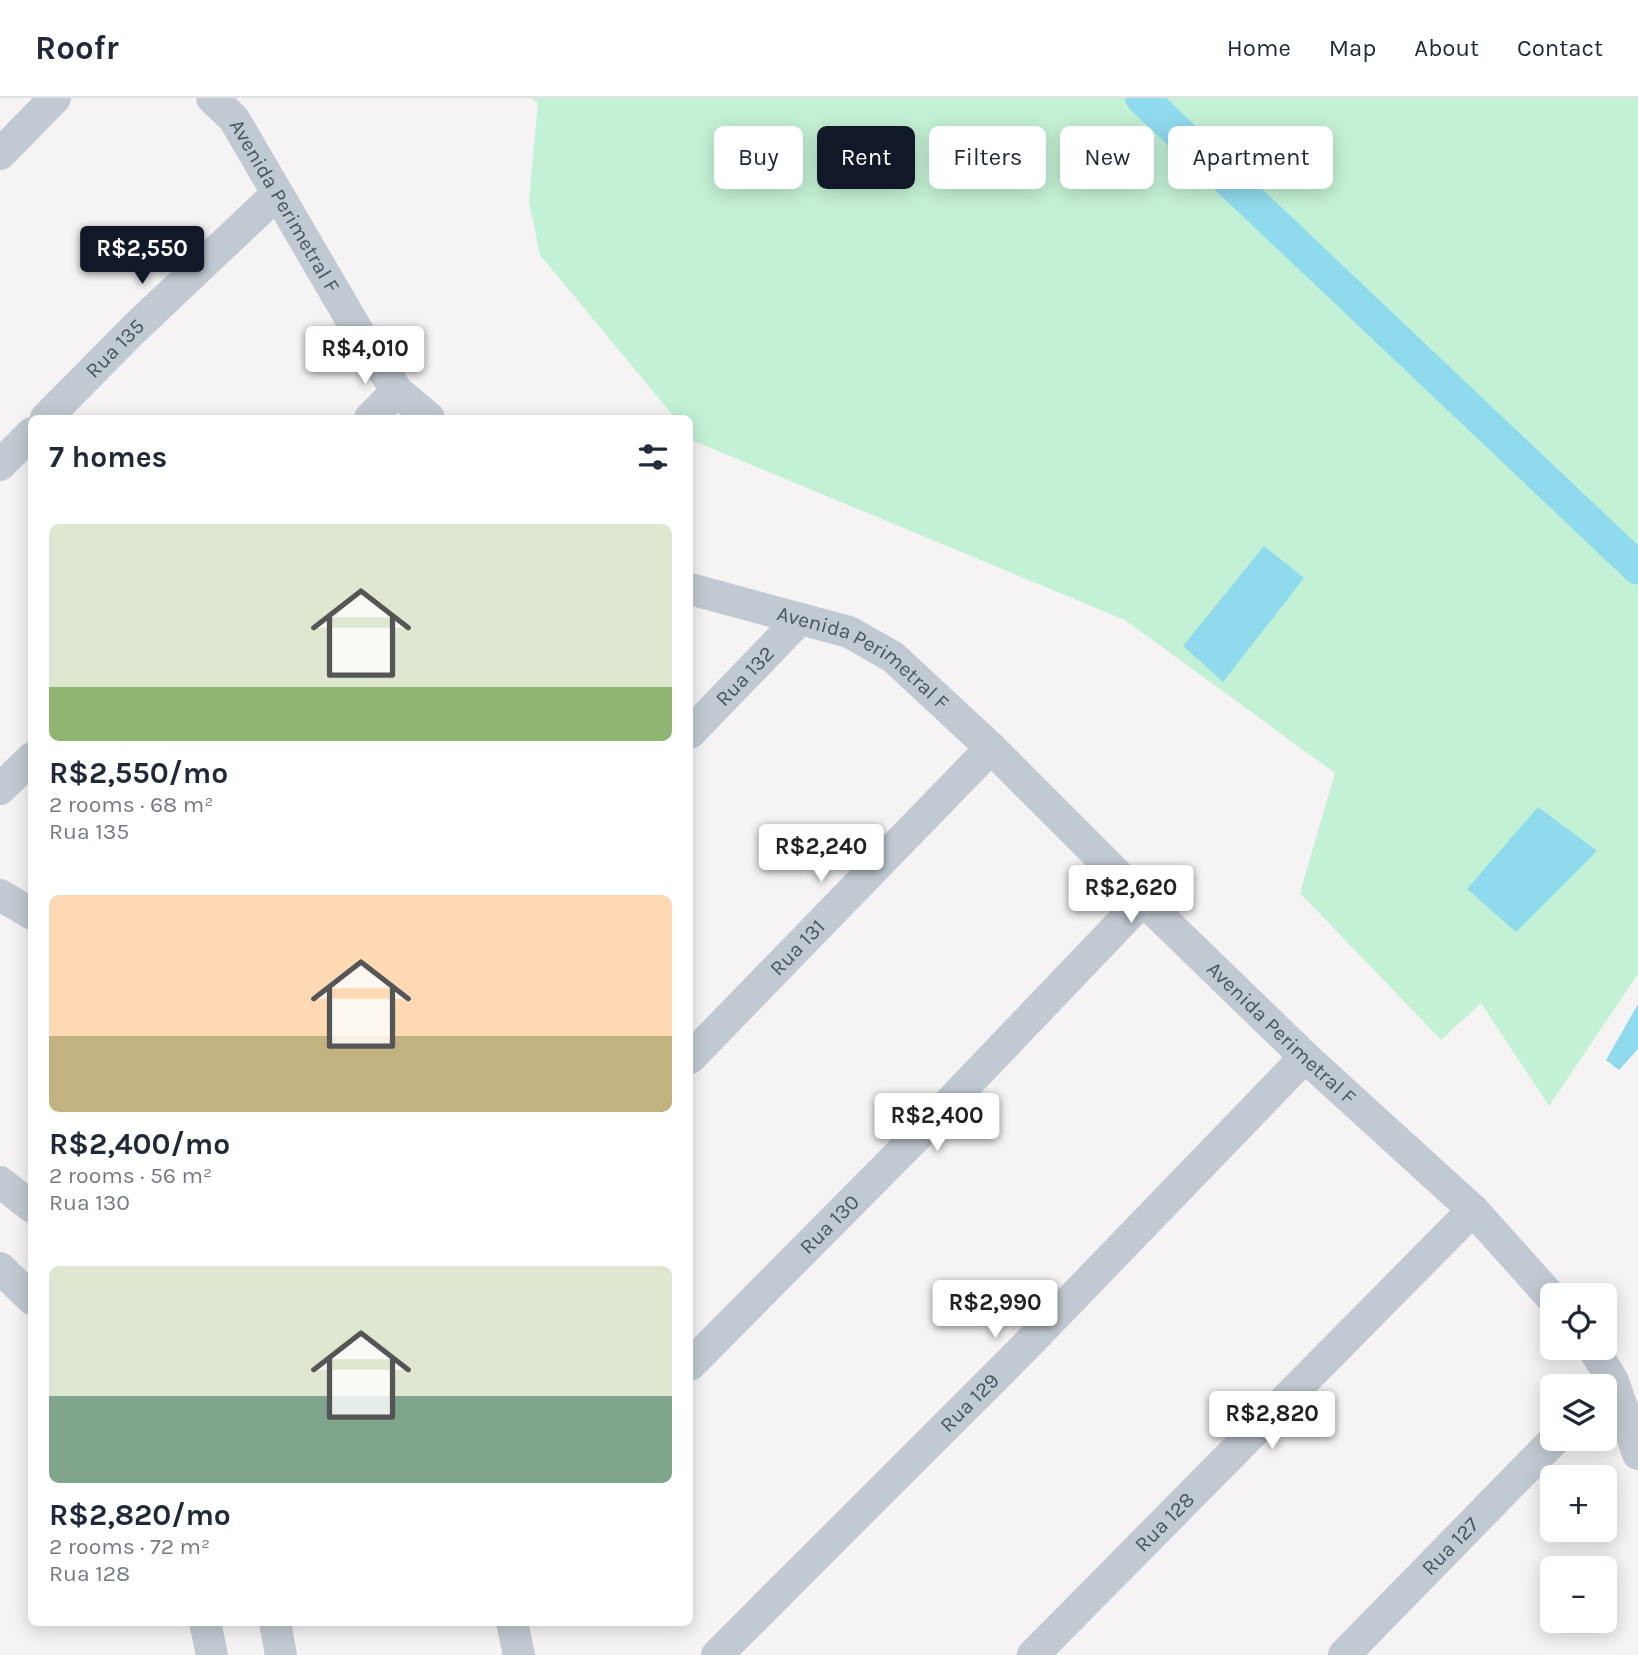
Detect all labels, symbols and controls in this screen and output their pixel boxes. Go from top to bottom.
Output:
text: Roofr [35,29,119,67]
text: Home [1227,34,1291,62]
text: Map [1329,34,1376,62]
text: About [1414,34,1479,62]
text: Contact [1517,34,1603,62]
street label: Avenida Perimetral F [225,115,345,297]
chip: Buy [714,126,803,189]
chip: Rent [817,126,915,189]
chip: Filters [929,126,1046,189]
chip: New [1060,126,1154,189]
chip: Apartment [1168,126,1333,189]
pin: R$2,550 [77,226,207,286]
text: R$2,550 [96,235,188,262]
street label: Rua 135 [81,314,149,383]
pin: R$4,010 [300,327,430,386]
text: R$4,010 [321,335,409,362]
icon: filters [634,438,672,476]
text: 7 homes [49,439,167,475]
icon: home [298,570,424,696]
street label: Avenida Perimetral F [774,601,954,715]
street label: Rua 132 [711,641,779,711]
text: R$2,550/mo [49,755,228,791]
text: 2 rooms · 68 m² [49,791,213,818]
text: Rua 135 [49,818,129,845]
pin: R$2,240 [756,824,886,884]
text: R$2,240 [775,833,867,860]
pin: R$2,620 [1066,866,1196,925]
text: R$2,620 [1085,874,1177,901]
street label: Rua 131 [765,915,830,980]
icon: home [298,941,424,1067]
street label: Avenida Perimetral F [1202,957,1361,1109]
pin: R$2,400 [872,1094,1002,1153]
text: R$2,400 [890,1102,984,1129]
text: R$2,400/mo [49,1126,230,1162]
text: 2 rooms · 56 m² [49,1162,212,1189]
text: Rua 130 [49,1189,130,1216]
street label: Rua 130 [795,1190,864,1259]
pin: R$2,990 [930,1280,1060,1340]
map controls [1540,1283,1617,1633]
button: locate [1540,1283,1617,1360]
text: R$2,990 [949,1289,1042,1316]
icon: home [298,1312,424,1438]
street label: Rua 129 [935,1368,1004,1437]
button: layers [1540,1374,1617,1451]
pin: R$2,820 [1207,1392,1337,1451]
text: R$2,820 [1225,1400,1319,1427]
button: + [1540,1465,1617,1542]
street label: Rua 128 [1130,1487,1199,1557]
text: R$2,820/mo [49,1497,231,1533]
street label: Rua 127 [1417,1512,1484,1580]
text: 2 rooms · 72 m² [49,1533,210,1560]
button: − [1540,1556,1617,1633]
text: Rua 128 [49,1560,130,1587]

